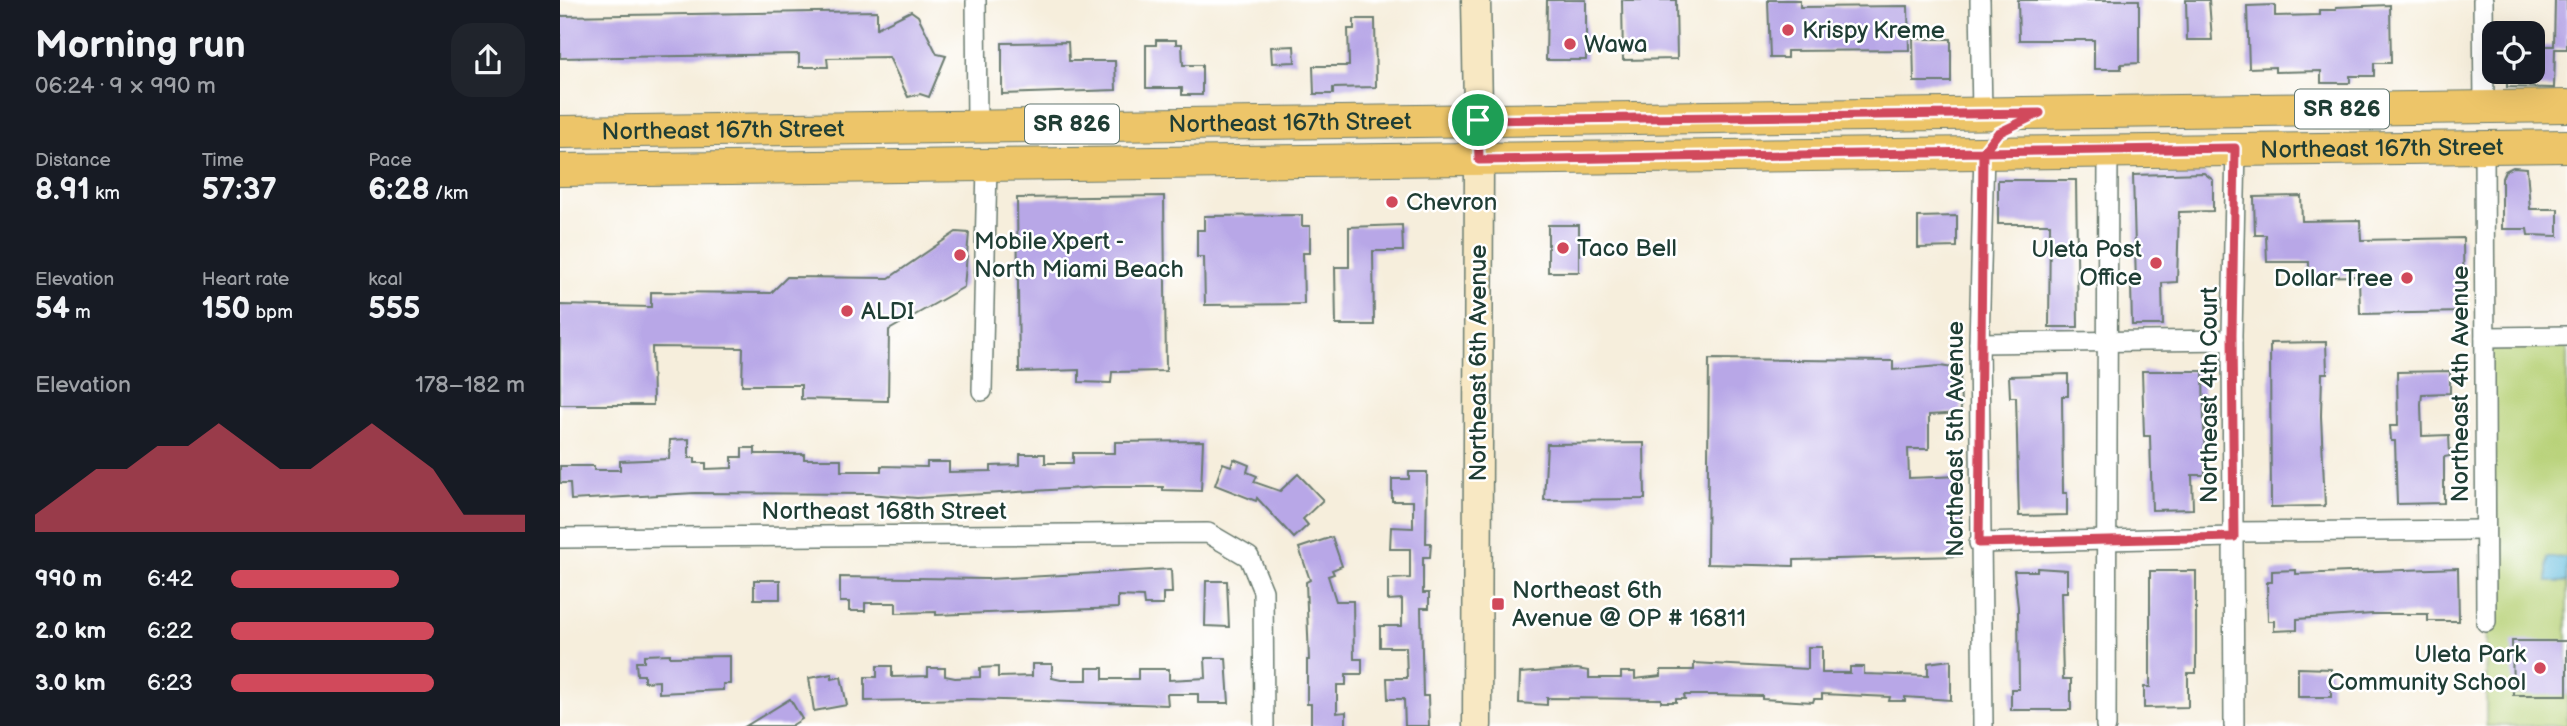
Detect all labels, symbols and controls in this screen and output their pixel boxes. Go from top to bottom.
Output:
place label: Krispy Kreme [1802,16,1945,45]
map controls [2482,21,2545,84]
button: locate [2482,21,2545,84]
marker: Krispy Kreme [1780,22,1796,38]
text: Morning run [35,23,246,68]
button: share [451,23,525,97]
place label: Wawa [1584,30,1648,59]
marker: Wawa [1562,36,1578,52]
text: 06:24 · 9 × 990 m [35,72,216,100]
pin [1448,90,1508,150]
road number: SR 826 [2295,90,2389,128]
icon: arrive [1459,101,1497,139]
road number: SR 826 [1025,105,1119,144]
street label: Northeast 167th Street [1168,106,1412,139]
street label: Northeast 167th Street [601,114,845,146]
street label: Northeast 167th Street [2260,132,2504,164]
text: Distance [35,149,111,172]
text: Time [202,149,244,172]
text: Pace [368,149,412,172]
text: 8.91 [35,172,90,208]
text: 57:37 [202,172,277,208]
text: 6:28 [368,172,430,208]
text: km [90,182,120,205]
text: /km [430,182,468,205]
place label: Chevron [1406,188,1497,217]
marker: Chevron [1384,194,1400,210]
place label: Mobile Xpert - North Miami Beach [974,227,1184,284]
place label: Taco Bell [1577,234,1677,263]
place label: Uleta Post Office [2031,235,2143,292]
marker: Taco Bell [1555,240,1571,256]
street label: Northeast 6th Avenue [1464,244,1493,482]
marker: Mobile Xpert - North Miami Beach [952,247,968,263]
marker: Uleta Post Office [2148,255,2164,271]
place label: Dollar Tree [2274,264,2393,293]
street label: Northeast 4th Avenue [2446,265,2475,503]
text: Elevation [35,268,114,291]
text: Heart rate [202,268,289,291]
text: kcal [368,268,402,291]
marker: Dollar Tree [2399,270,2415,286]
street label: Northeast 4th Court [2195,286,2224,503]
text: 54 [35,291,70,327]
text: 150 [202,291,250,327]
text: 555 [368,291,420,327]
place label: ALDI [861,297,914,326]
text: m [70,301,91,324]
text: bpm [250,301,293,324]
marker: ALDI [839,303,855,319]
street label: Northeast 5th Avenue [1941,321,1970,557]
text: Elevation [35,371,131,399]
text: 178–182 m [415,371,525,399]
street label: Northeast 168th Street [761,497,1007,526]
text: 990 m [35,565,102,593]
text: 6:42 [147,565,193,593]
place label: Northeast 6th Avenue @ OP # 16811 [1512,576,1746,633]
marker: Northeast 6th Avenue @ OP # 16811 [1490,596,1506,612]
text: 2.0 km [35,617,106,645]
text: 6:22 [147,617,193,645]
place label: Uleta Park Community School [2327,640,2526,697]
marker: Uleta Park Community School [2532,660,2548,676]
text: 3.0 km [35,669,106,697]
text: 6:23 [147,669,193,697]

